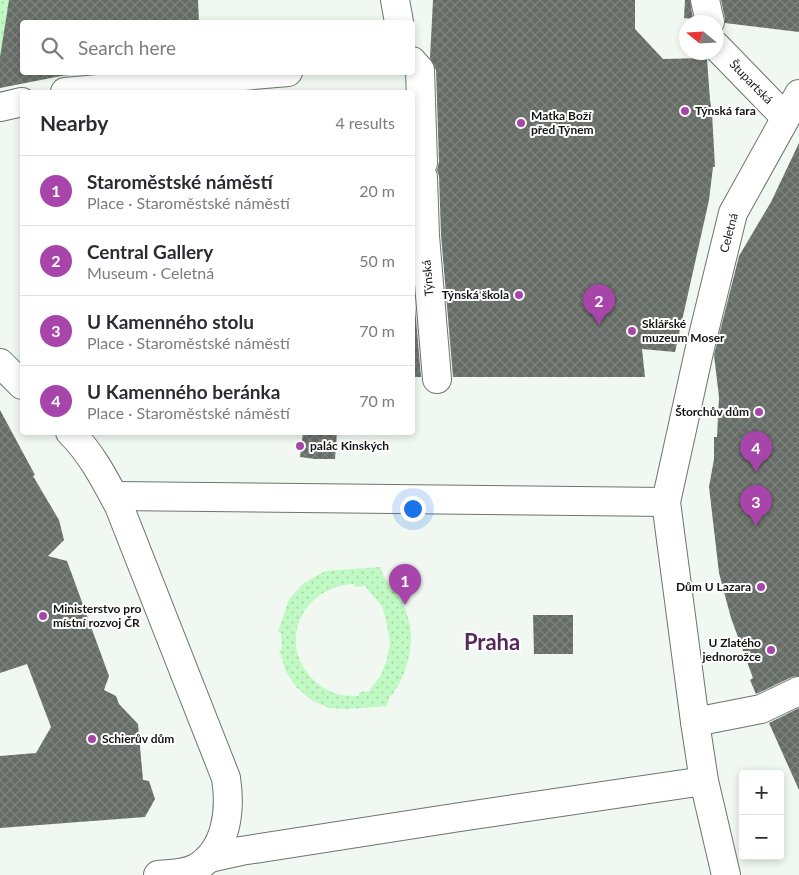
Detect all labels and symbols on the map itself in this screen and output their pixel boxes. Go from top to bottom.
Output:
north arrow [679,15,724,60]
street label: Štupartská [727,56,776,107]
place label: Týnská fara [695,103,756,118]
marker: Týnská fara [679,105,691,117]
place label: Matka Boží před Týnem [531,108,594,137]
marker: Matka Boží před Týnem [515,117,527,129]
street label: Celetná [716,211,741,254]
street label: Týnská [418,259,437,297]
pin: 2 [583,284,615,325]
place label: Týnská škola [442,287,509,302]
marker: Týnská škola [513,289,525,301]
place label: Sklářské muzeum Moser [642,316,725,345]
marker: Sklářské muzeum Moser [626,325,638,337]
place label: Štorchův dům [675,404,749,419]
marker: Štorchův dům [753,406,765,418]
pin: 4 [740,431,772,472]
place label: palác Kinských [310,438,389,453]
marker: palác Kinských [294,440,306,452]
pin: 3 [740,485,772,526]
your location [400,496,426,522]
pin: 1 [389,564,421,605]
place label: Dům U Lazara [676,579,751,594]
marker: Dům U Lazara [755,581,767,593]
place label: Ministerstvo pro místní rozvoj ČR [53,601,141,630]
marker: Ministerstvo pro místní rozvoj ČR [37,610,49,622]
district label: Praha [464,628,520,655]
place label: U Zlatého jednorožce [701,635,762,664]
marker: U Zlatého jednorožce [765,644,777,656]
place label: Schierův dům [102,731,174,746]
marker: Schierův dům [86,733,98,745]

